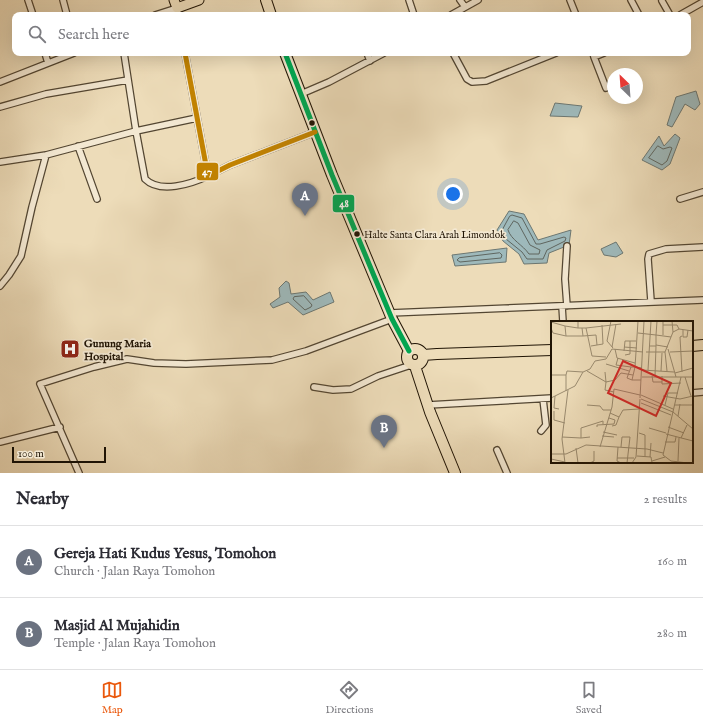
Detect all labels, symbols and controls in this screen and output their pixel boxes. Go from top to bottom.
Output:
search box [12,12,691,56]
icon: search [26,23,48,45]
text: Search here [58,25,129,44]
north arrow [607,68,643,104]
unlabelled marker [307,118,317,128]
line badge: 47 [196,162,219,181]
text: 47 [201,165,212,179]
pin: A [292,183,318,216]
your location [443,184,463,204]
line badge: 48 [332,194,355,213]
text: 48 [338,197,349,211]
marker: Halte Santa Clara Arah Limondok [352,229,362,239]
place label: Halte Santa Clara Arah Limondok [364,229,506,242]
inset map [551,321,693,463]
place label: Gunung Maria Hospital [84,337,151,364]
hospital icon: Gunung Maria Hospital [59,338,81,360]
pin: B [371,415,397,448]
scale bar [12,445,106,464]
text: 100 m [18,447,44,461]
text: Nearby [16,489,69,510]
text: 2 results [643,491,687,508]
text: Gereja Hati Kudus Yesus, Tomohon [54,544,276,563]
text: A [25,553,33,570]
text: 160 m [657,553,687,570]
text: Church · Jalan Raya Tomohon [54,563,215,580]
text: Masjid Al Mujahidin [54,616,180,635]
text: B [25,625,33,642]
text: 280 m [657,625,687,642]
text: Temple · Jalan Raya Tomohon [54,635,216,652]
tab: Map [101,679,123,717]
tab: Directions [326,679,373,717]
tab: Saved [576,679,602,717]

